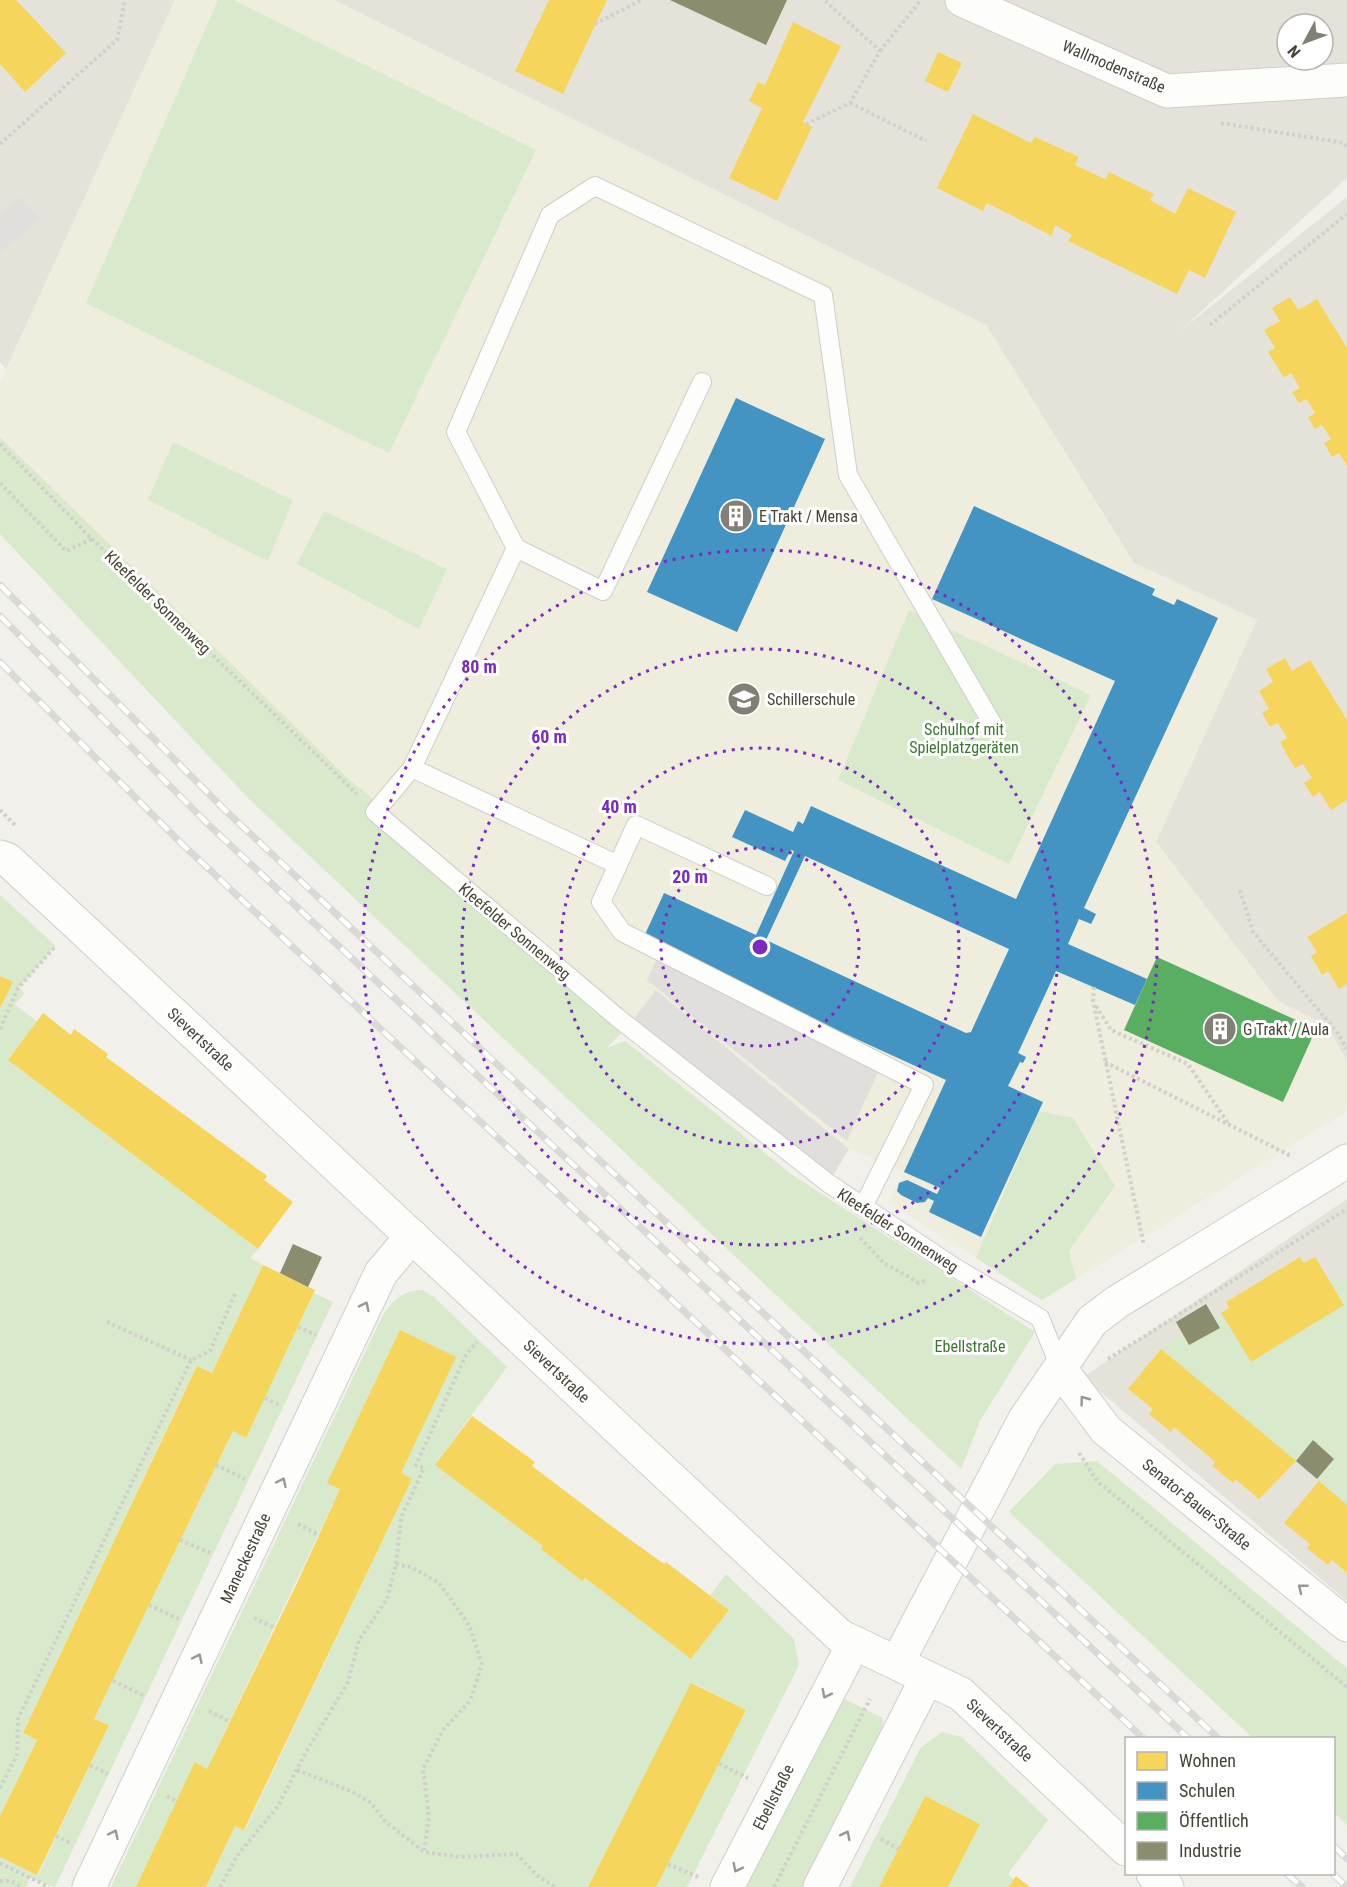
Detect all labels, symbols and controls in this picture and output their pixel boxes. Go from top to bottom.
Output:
north arrow [1275,12,1335,72]
street label: Wallmodenstraße [1059,36,1168,97]
text: N [1284,42,1304,61]
building icon: E Trakt / Mensa [718,498,754,534]
place label: E Trakt / Mensa [759,507,858,526]
street label: Kleefelder Sonnenweg [101,547,215,658]
text: 80 m [461,656,497,677]
school or university icon: Schillerschule [726,681,762,717]
place label: Schillerschule [767,690,855,709]
park label: Schulhof mit Spielplatzgeräten [909,720,1019,757]
text: 60 m [531,726,567,747]
text: 40 m [601,796,637,817]
text: 20 m [672,866,708,887]
street label: Kleefelder Sonnenweg [455,879,575,984]
centre of rings [750,937,770,957]
street label: Sievertstraße [164,1004,238,1075]
building icon: G Trakt / Aula [1202,1011,1238,1047]
place label: G Trakt / Aula [1243,1020,1329,1039]
street label: Kleefelder Sonnenweg [834,1184,962,1277]
one-way arrow [358,1301,370,1312]
street label: Sievertstraße [520,1336,594,1407]
park label: Ebellstraße [935,1337,1005,1356]
one-way arrow [1080,1395,1091,1406]
street label: Senator-Bauer-Straße [1139,1455,1255,1554]
one-way arrow [274,1477,286,1488]
street label: Maneckestraße [216,1510,275,1606]
one-way arrow [1297,1584,1308,1595]
one-way arrow [190,1653,202,1664]
one-way arrow [821,1688,833,1699]
street label: Sievertstraße [963,1695,1037,1766]
legend [1125,1737,1335,1875]
text: Wohnen [1179,1750,1236,1771]
street label: Ebellstraße [749,1761,798,1833]
text: Schulen [1179,1780,1235,1801]
text: Öffentlich [1179,1810,1249,1831]
one-way arrow [107,1830,119,1841]
one-way arrow [839,1830,851,1841]
text: Industrie [1179,1840,1241,1861]
one-way arrow [733,1861,744,1872]

